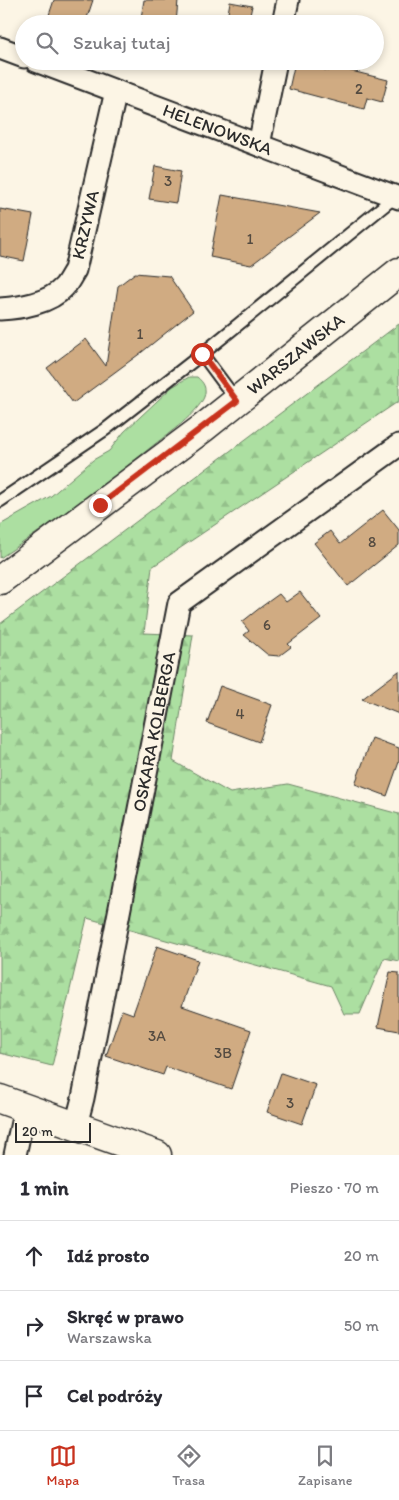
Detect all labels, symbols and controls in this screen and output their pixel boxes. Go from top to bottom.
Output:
search box [15,15,384,70]
icon: search [33,29,61,57]
text: Szukaj tutaj [73,31,170,54]
house number: 2 [355,80,363,98]
street label: HELENOWSKA [160,99,276,160]
house number: 3 [164,172,172,190]
street label: KRZYWA [67,188,104,261]
house number: 1 [247,230,254,248]
street label: WARSZAWSKA [242,309,349,400]
house number: 1 [137,325,144,343]
route start [191,343,214,366]
route end [89,494,112,517]
house number: 8 [368,533,376,551]
house number: 6 [263,616,271,634]
street label: OSKARA KOLBERGA [128,649,180,814]
house number: 4 [235,705,245,723]
house number: 3A [148,1027,166,1045]
house number: 3B [214,1044,232,1062]
house number: 3 [286,1094,294,1112]
scale bar [15,1120,91,1143]
text: 20 m [22,1123,53,1140]
text: 1 min [20,1175,69,1200]
text: Pieszo · 70 m [290,1178,379,1197]
icon: ahead [20,1242,48,1270]
text: Idź prosto [67,1244,150,1267]
text: 20 m [344,1246,379,1265]
text: Skręć w prawo [67,1305,184,1328]
icon: right [20,1312,48,1340]
text: 50 m [344,1316,379,1335]
text: Warszawska [67,1328,152,1347]
icon: arrive [20,1382,48,1410]
text: Cel podróży [67,1384,162,1407]
tab: Mapa [47,1442,79,1489]
tab: Trasa [172,1442,205,1489]
tab: Zapisane [298,1442,352,1489]

